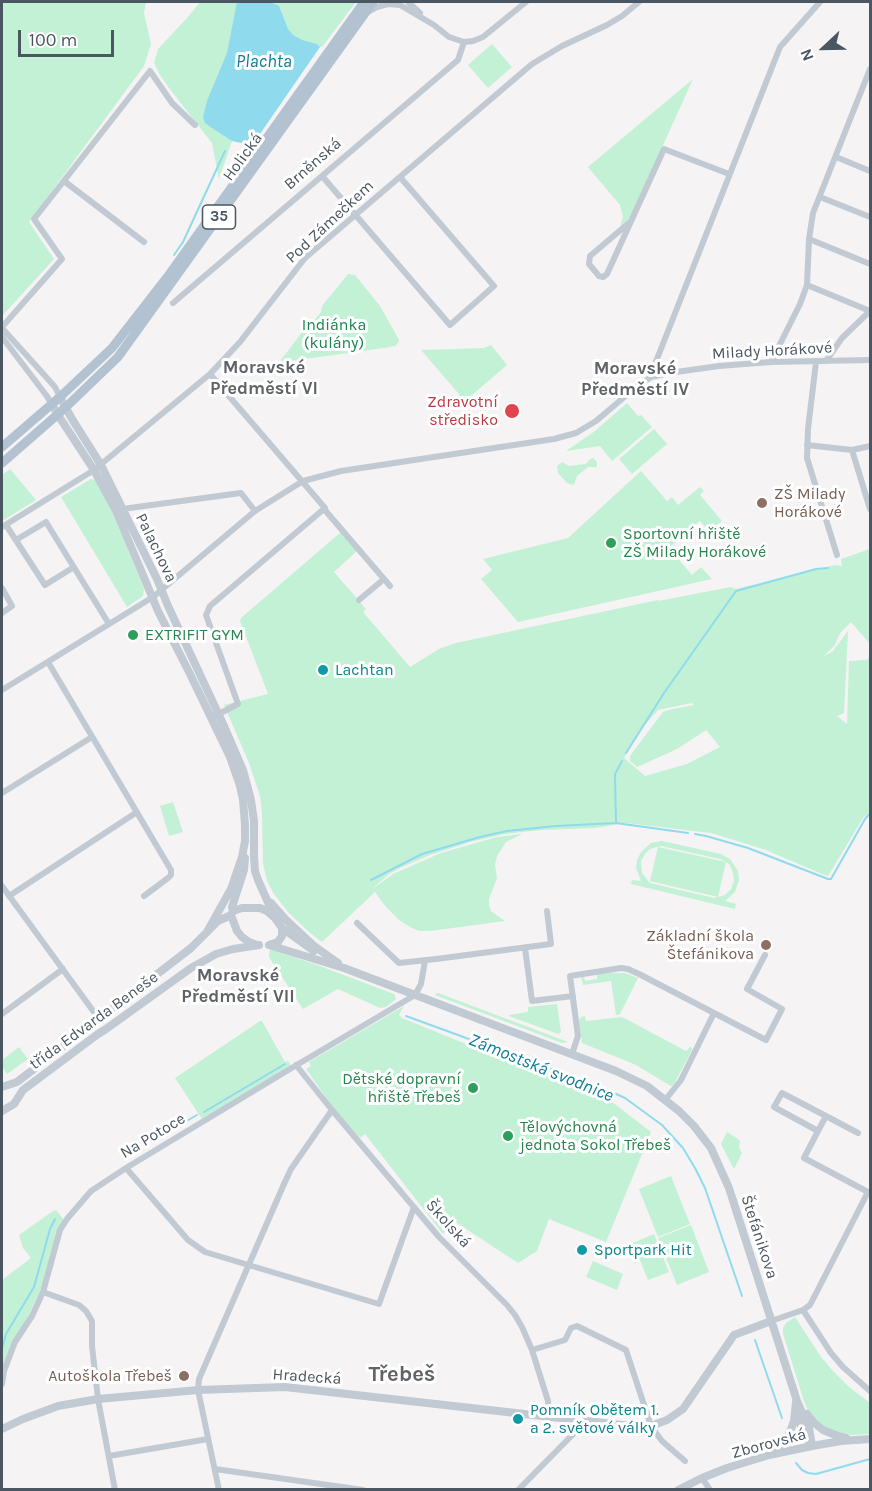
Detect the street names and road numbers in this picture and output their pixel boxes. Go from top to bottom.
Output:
street label: Holická [219,129,267,185]
street label: Brněnská [280,134,346,194]
street label: Pod Zámečkem [282,177,378,267]
road number: 35 [202,205,236,229]
street label: Milady Horákové [711,338,833,364]
street label: Palachova [131,510,181,586]
street label: třída Edvarda Beneše [26,968,162,1074]
street label: Na Potoce [117,1109,189,1163]
street label: Štefánikova [736,1193,782,1281]
street label: Školská [421,1196,475,1252]
street label: Hradecká [272,1365,342,1389]
street label: Zborovská [730,1425,808,1463]

